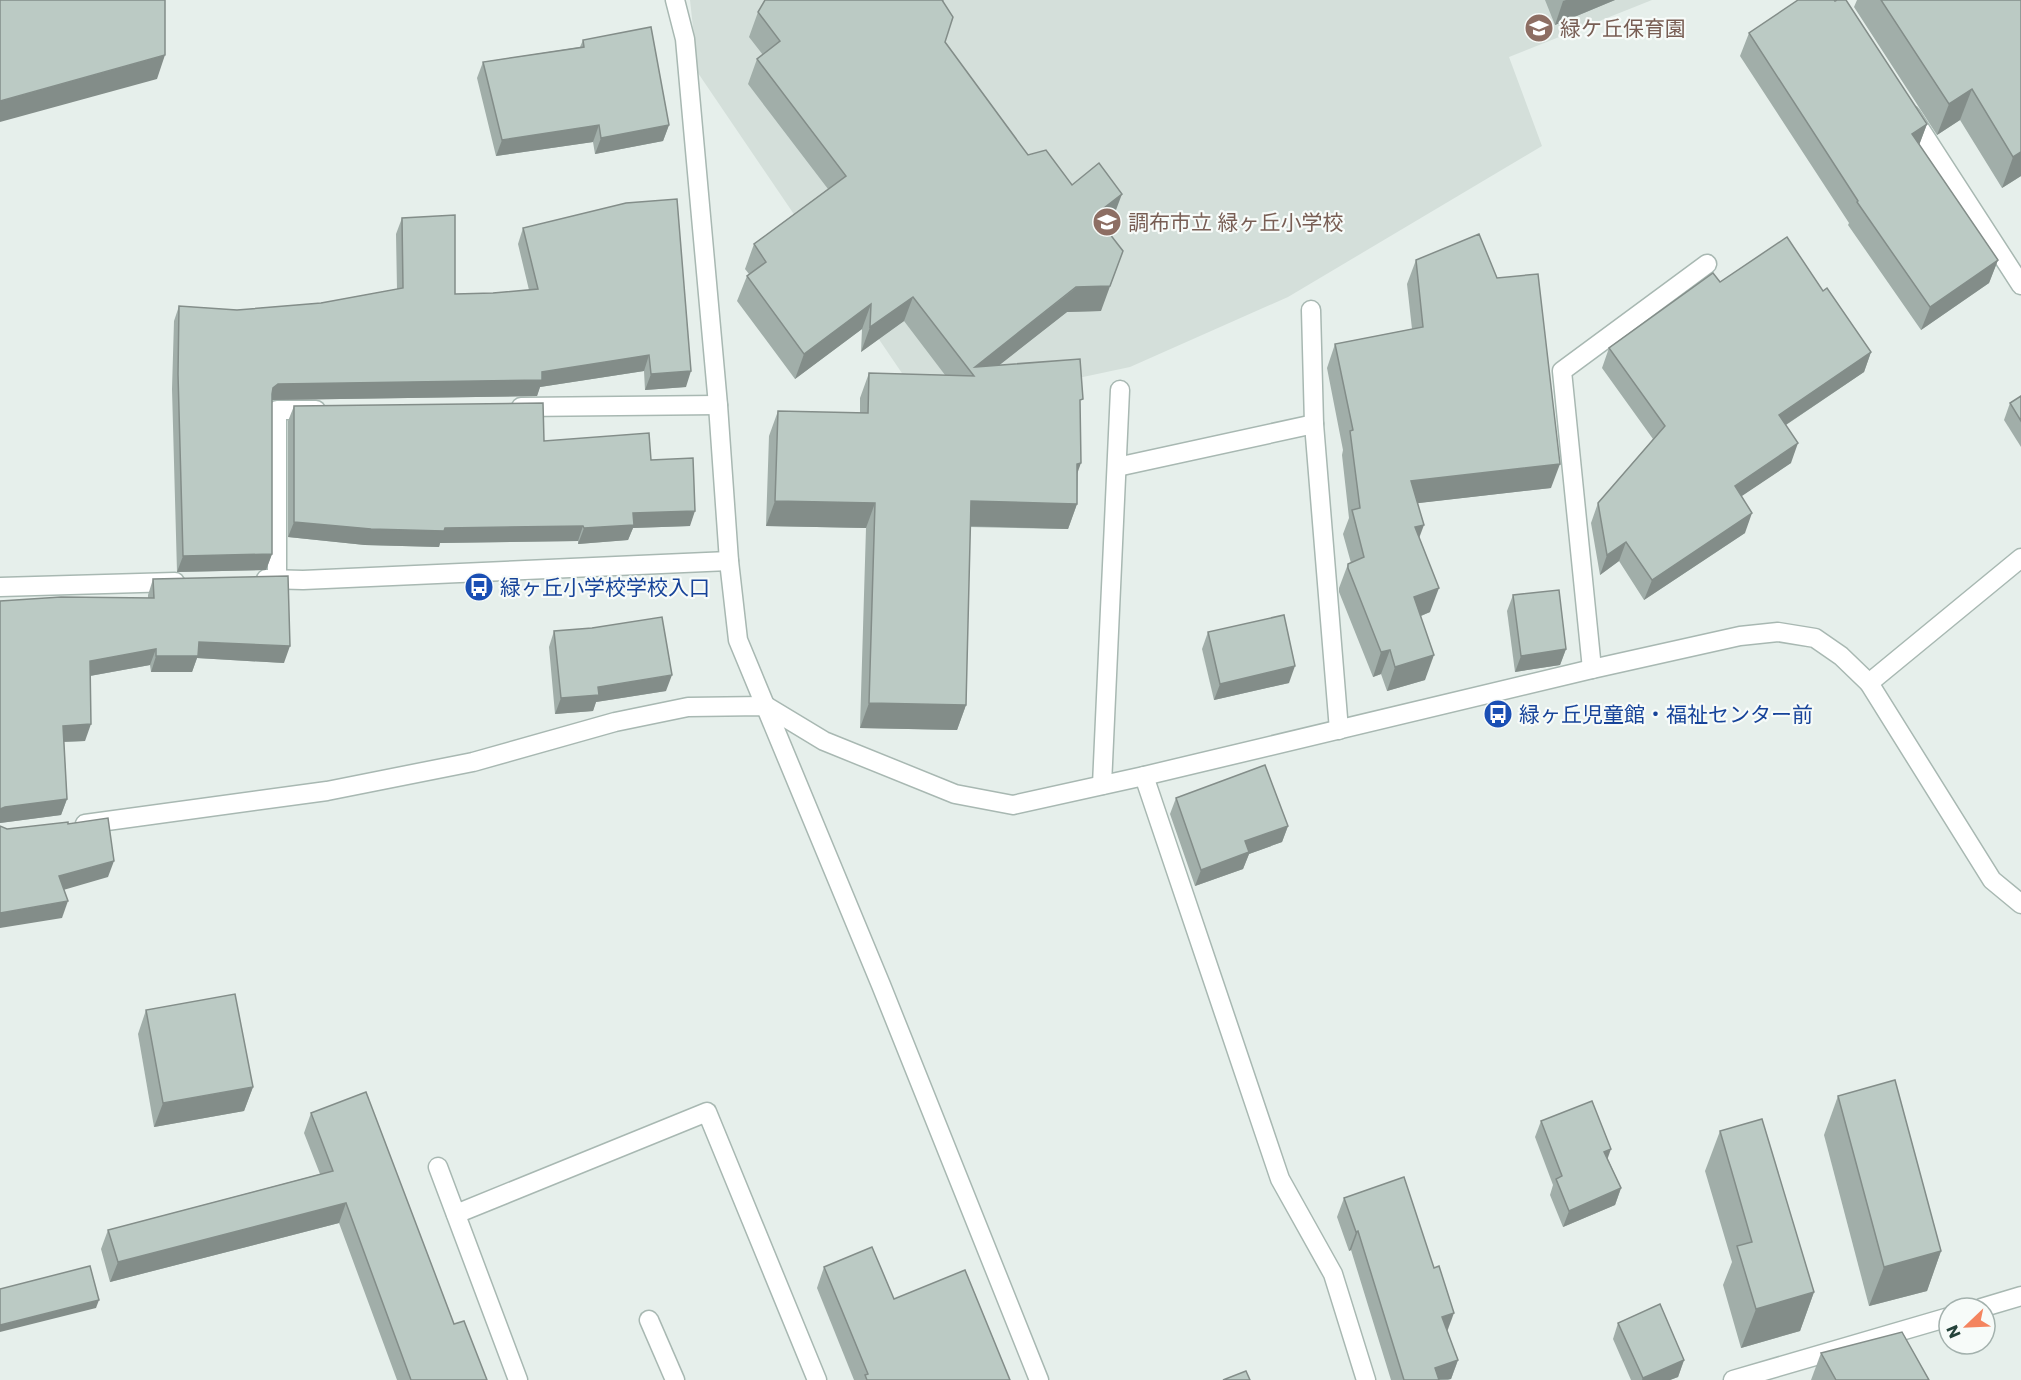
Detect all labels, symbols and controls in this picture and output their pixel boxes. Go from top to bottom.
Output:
school or university icon: 緑ケ丘保育園 [1523,12,1555,44]
place label: 緑ケ丘保育園 [1560,14,1686,43]
school or university icon: 調布市立 緑ヶ丘小学校 [1091,206,1123,238]
place label: 調布市立 緑ヶ丘小学校 [1128,208,1344,237]
bus stop icon: 緑ヶ丘小学校学校入口 [463,571,495,603]
place label: 緑ヶ丘小学校学校入口 [500,573,710,602]
bus stop icon: 緑ヶ丘児童館・福祉センター前 [1482,698,1514,730]
place label: 緑ヶ丘児童館・福祉センター前 [1519,700,1813,729]
north arrow [1937,1296,1997,1356]
text: N [1941,1322,1967,1342]

